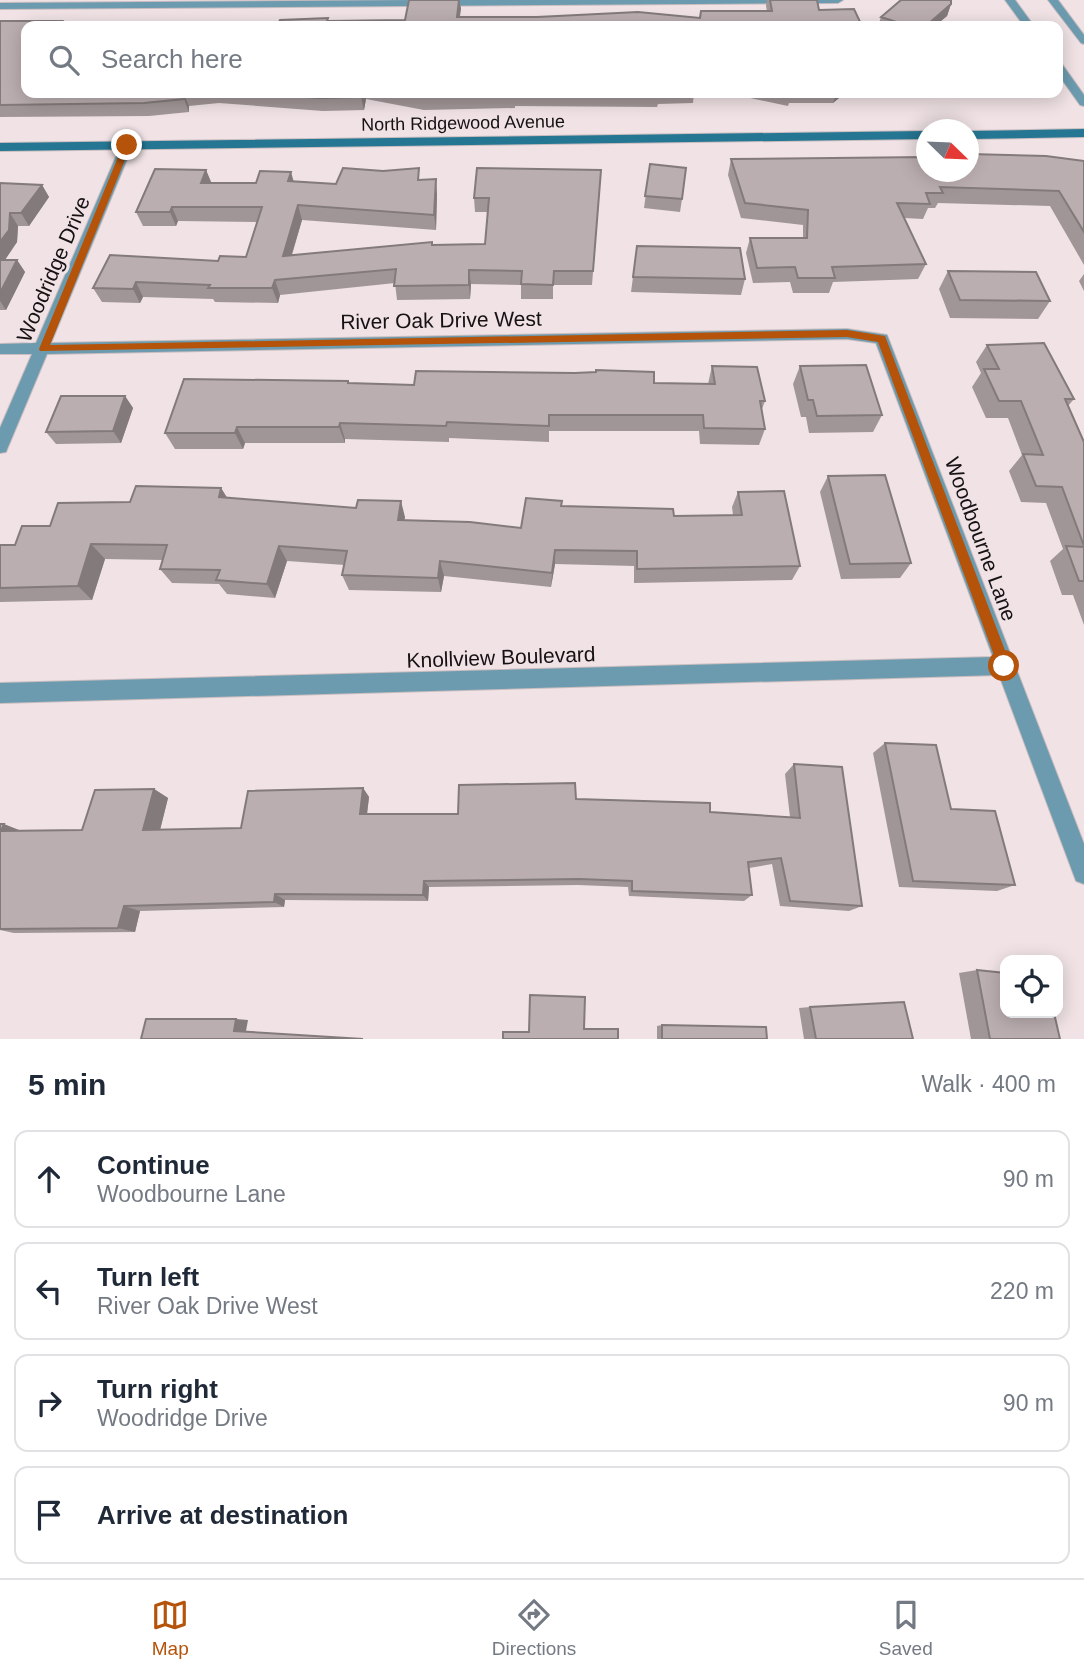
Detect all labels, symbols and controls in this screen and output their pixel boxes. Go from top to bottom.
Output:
search box [21,21,1063,98]
icon: search [45,41,83,79]
text: Search here [101,44,243,74]
street label: North Ridgewood Avenue [361,111,565,135]
north arrow [916,119,979,182]
route end [111,129,142,160]
street label: Woodridge Drive [12,193,94,345]
street label: River Oak Drive West [340,307,542,333]
street label: Woodbourne Lane [941,454,1021,624]
street label: Knollview Boulevard [406,642,596,672]
route start [988,650,1019,681]
map controls [1000,955,1063,1018]
button: locate [1000,955,1063,1018]
text: 5 min [28,1068,106,1101]
text: Walk · 400 m [921,1071,1056,1097]
text: Continue [97,1150,210,1180]
icon: ahead [30,1160,68,1198]
text: 90 m [1003,1166,1054,1192]
text: Woodbourne Lane [97,1181,286,1207]
text: Turn left [97,1262,199,1292]
icon: left [30,1272,68,1310]
text: 220 m [990,1278,1054,1304]
text: River Oak Drive West [97,1293,318,1319]
text: Turn right [97,1374,218,1404]
icon: right [30,1384,68,1422]
text: 90 m [1003,1390,1054,1416]
text: Woodridge Drive [97,1405,268,1431]
icon: arrive [30,1496,68,1534]
text: Arrive at destination [97,1500,348,1530]
tab: Map [151,1596,189,1660]
tab: Directions [492,1596,576,1660]
tab: Saved [879,1596,933,1660]

